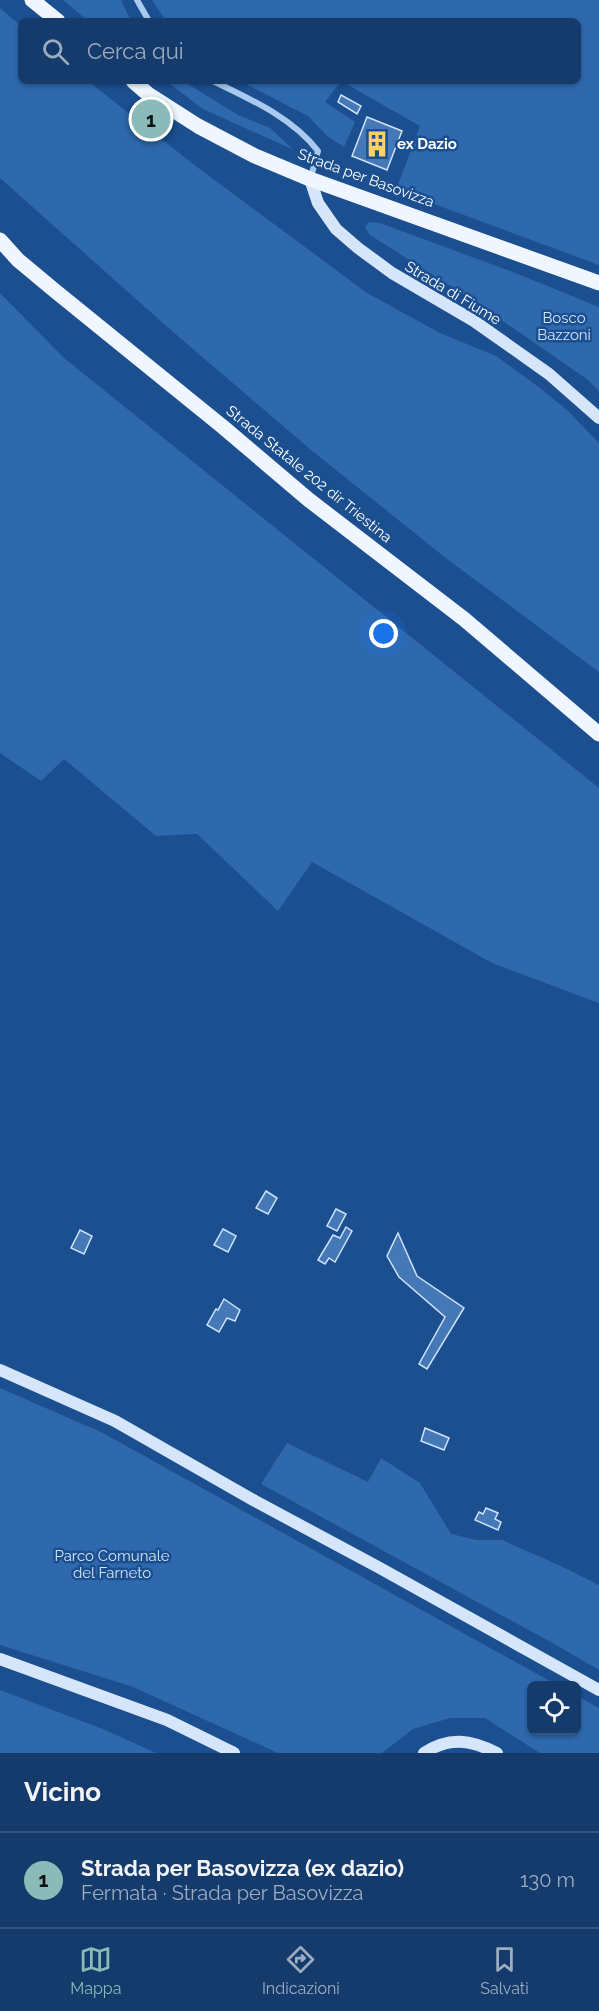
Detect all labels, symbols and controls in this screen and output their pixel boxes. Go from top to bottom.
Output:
search box [18,18,581,84]
icon: search [39,35,72,68]
text: Cerca qui [87,38,184,64]
pin: 1 [132,96,170,142]
building icon: ex Dazio [362,129,392,159]
place label: ex Dazio [397,135,457,153]
street label: Strada per Basovizza [295,145,437,211]
street label: Strada di Fiume [402,257,504,329]
park label: Bosco Bazzoni [537,309,591,344]
street label: Strada Statale 202 dir Triestina [223,402,395,546]
your location [369,619,398,648]
park label: Parco Comunale del Farneto [54,1547,170,1582]
map controls [527,1681,581,1735]
button: locate [527,1681,581,1735]
text: Vicino [24,1777,101,1807]
text: Strada per Basovizza (ex dazio) [81,1855,404,1881]
text: 1 [39,1868,48,1892]
text: 130 m [520,1868,575,1892]
text: Fermata · Strada per Basovizza [81,1881,363,1905]
tab: Mappa [70,1943,121,1998]
tab: Indicazioni [262,1943,340,1998]
tab: Salvati [480,1943,529,1998]

